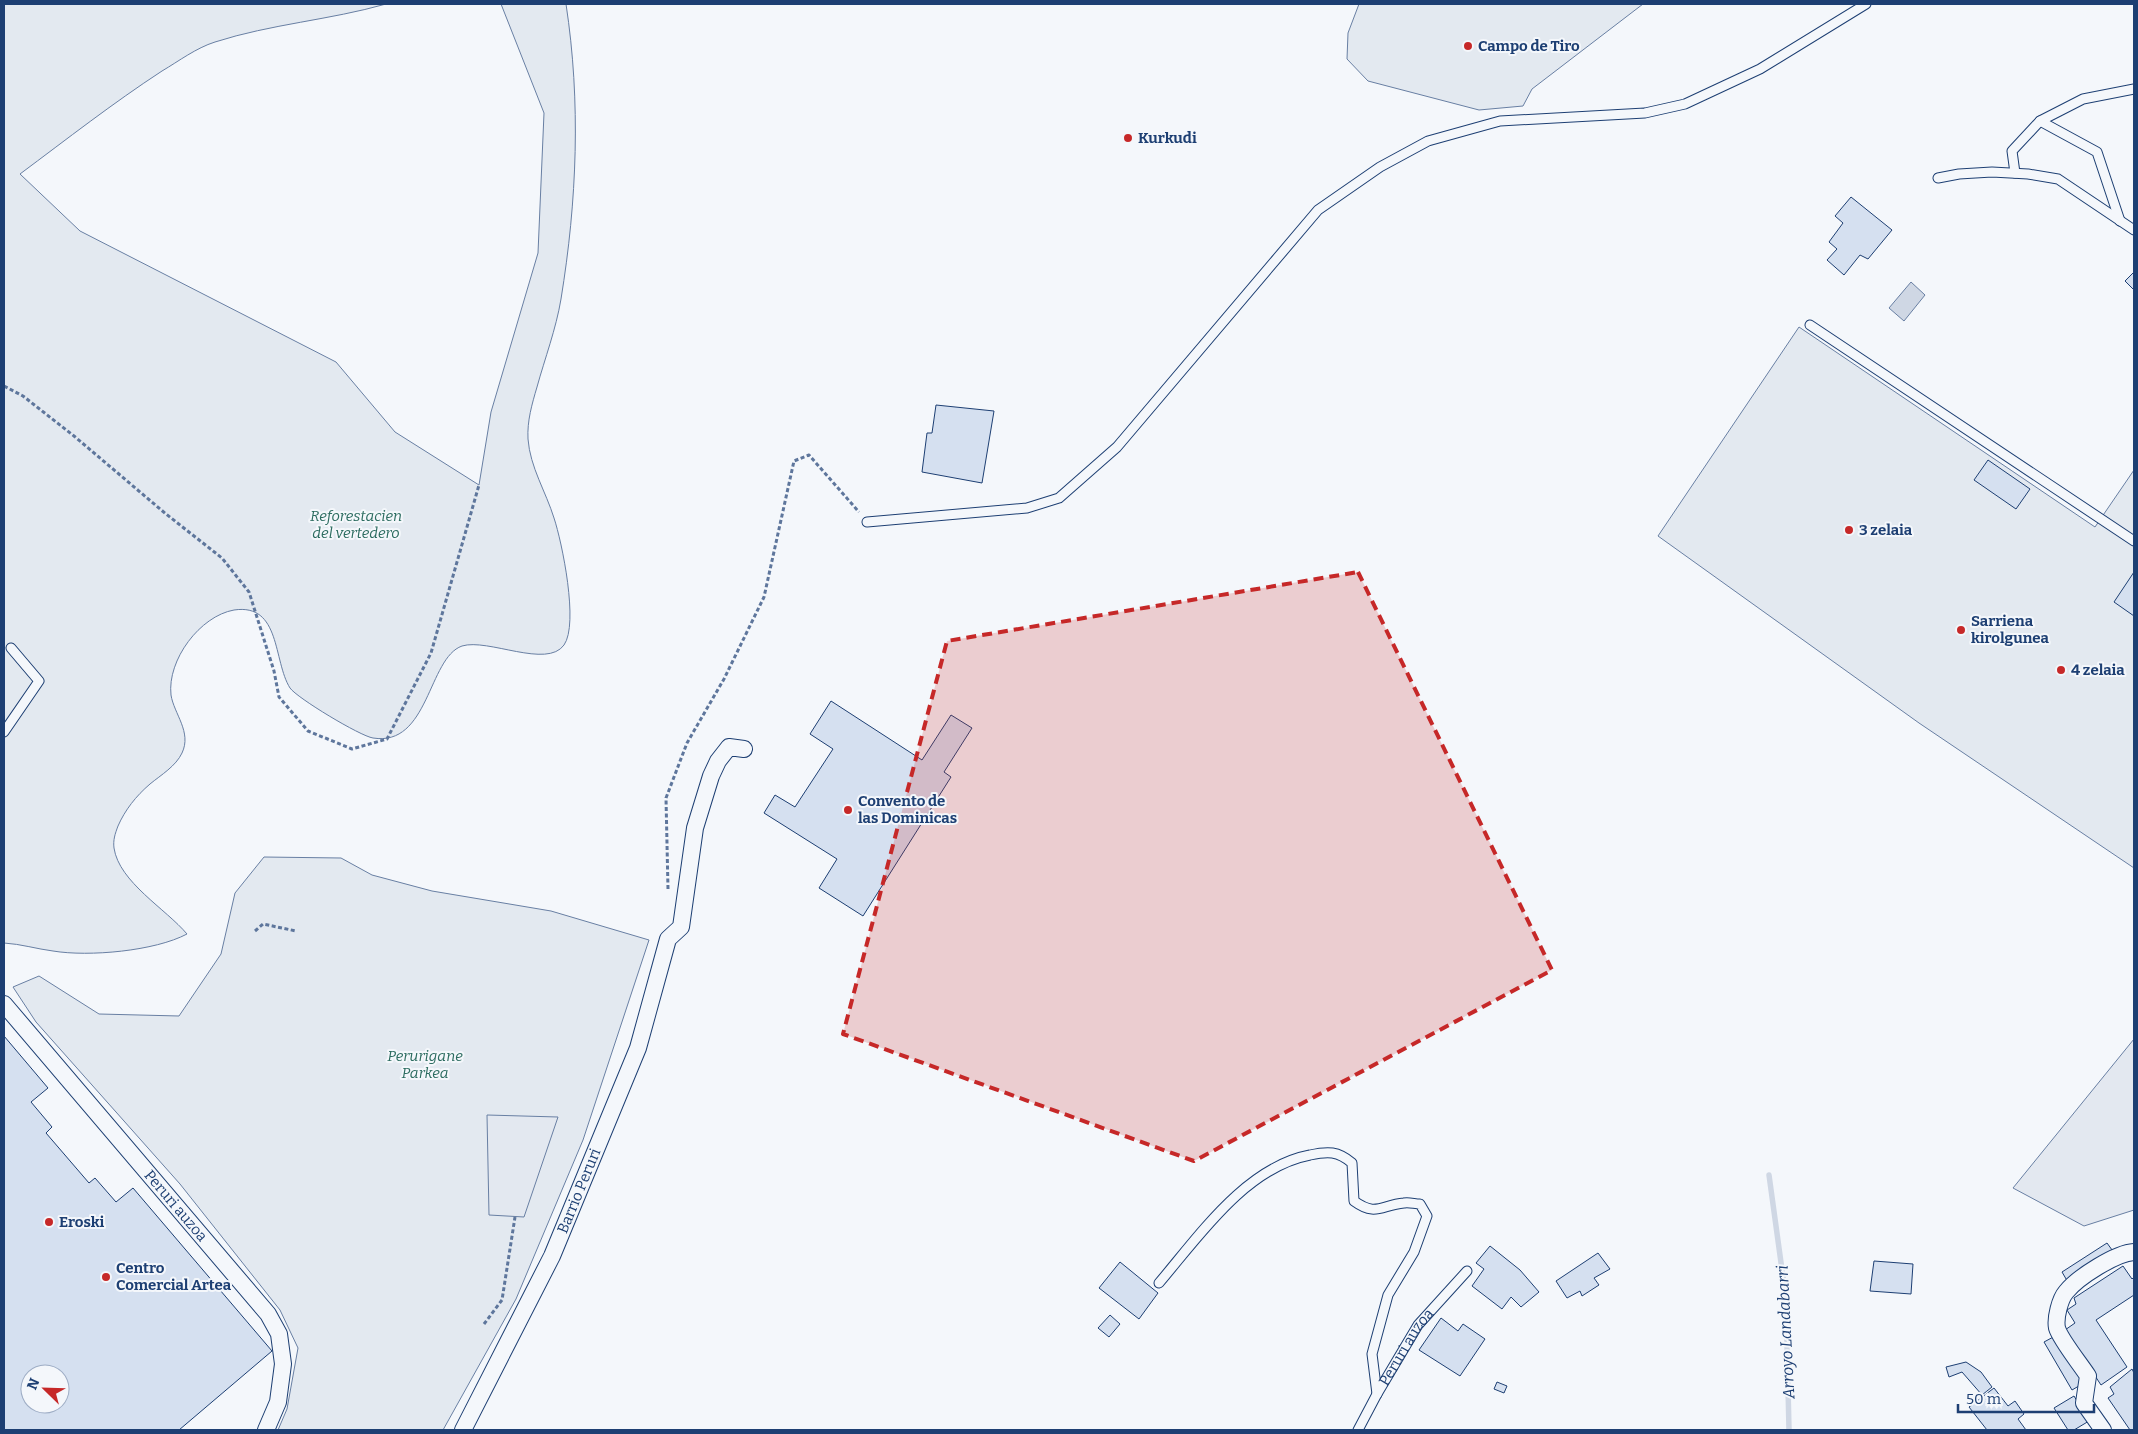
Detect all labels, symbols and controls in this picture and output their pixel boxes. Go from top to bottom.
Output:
place label: Campo de Tiro [1478,37,1580,55]
marker: Campo de Tiro [1462,40,1474,52]
place label: Kurkudi [1138,129,1197,147]
marker: Kurkudi [1122,132,1134,144]
park label: Reforestacien del vertedero [310,507,402,542]
place label: 3 zelaia [1859,521,1913,539]
marker: 3 zelaia [1843,524,1855,536]
place label: Sarriena kirolgunea [1971,612,2050,647]
marker: Sarriena kirolgunea [1955,624,1967,636]
place label: 4 zelaia [2071,661,2125,679]
marker: 4 zelaia [2055,664,2067,676]
place label: Convento de las Dominicas [858,792,957,827]
marker: Convento de las Dominicas [842,804,854,816]
park label: Perurigane Parkea [387,1047,463,1082]
street label: Barrio Peruri [553,1145,605,1236]
street label: Peruri auzoa [140,1166,211,1245]
place label: Eroski [59,1213,105,1231]
marker: Eroski [43,1216,55,1228]
place label: Centro Comercial Artea [116,1259,232,1294]
water label: Arroyo Landabarri [1772,1264,1799,1400]
marker: Centro Comercial Artea [100,1271,112,1283]
street label: Peruri auzoa [1375,1305,1438,1389]
north arrow [20,1364,70,1414]
text: N [24,1376,44,1392]
scale bar [1958,1382,2094,1414]
text: 50 m [1966,1390,2002,1408]

